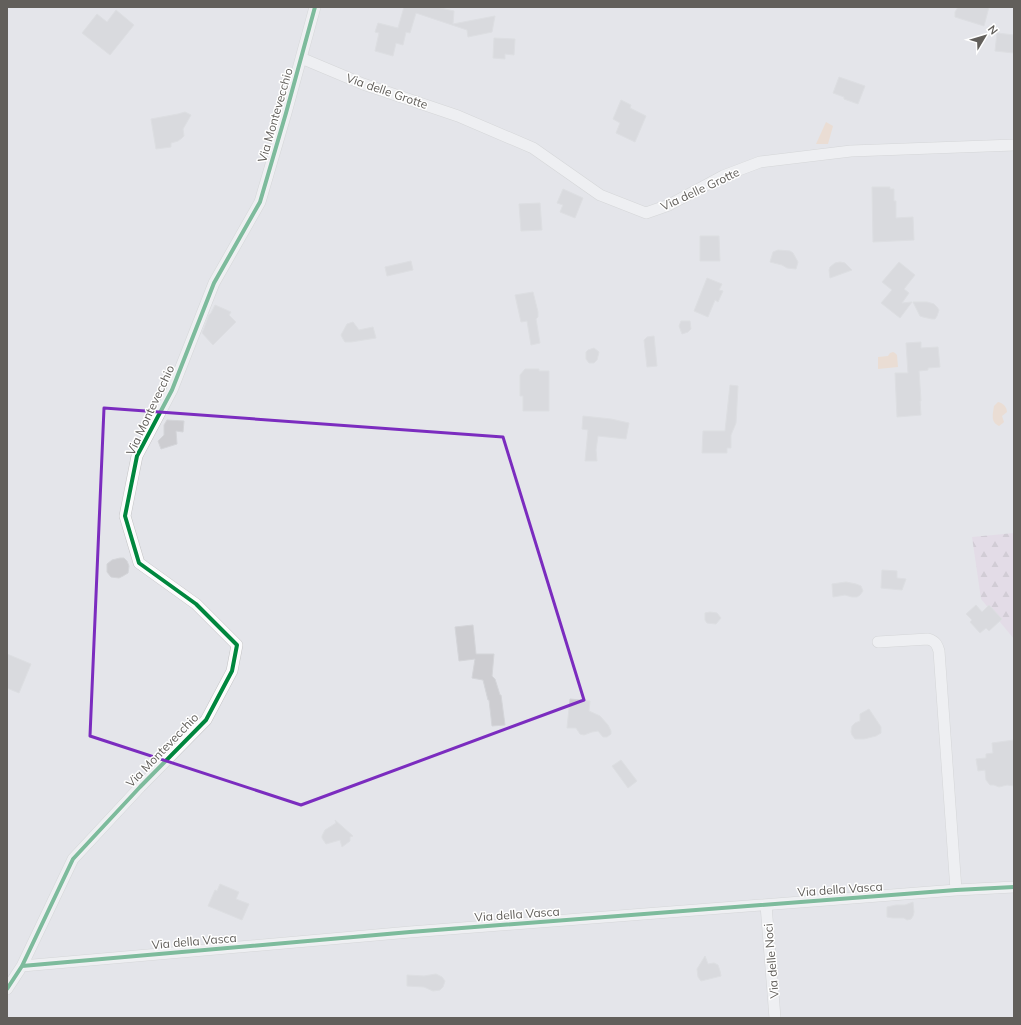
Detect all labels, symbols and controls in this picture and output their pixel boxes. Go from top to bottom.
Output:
north arrow [965,16,1005,56]
text: N [985,22,1001,37]
street label: Via Montevecchio [254,66,296,164]
street label: Via delle Grotte [344,70,430,112]
street label: Via delle Grotte [658,164,742,214]
street label: Via Montevecchio [123,362,177,457]
street label: Via Montevecchio [123,710,201,790]
street label: Via della Vasca [797,879,883,899]
street label: Via della Vasca [474,904,560,924]
street label: Via delle Noci [760,923,782,999]
street label: Via della Vasca [151,930,237,952]

